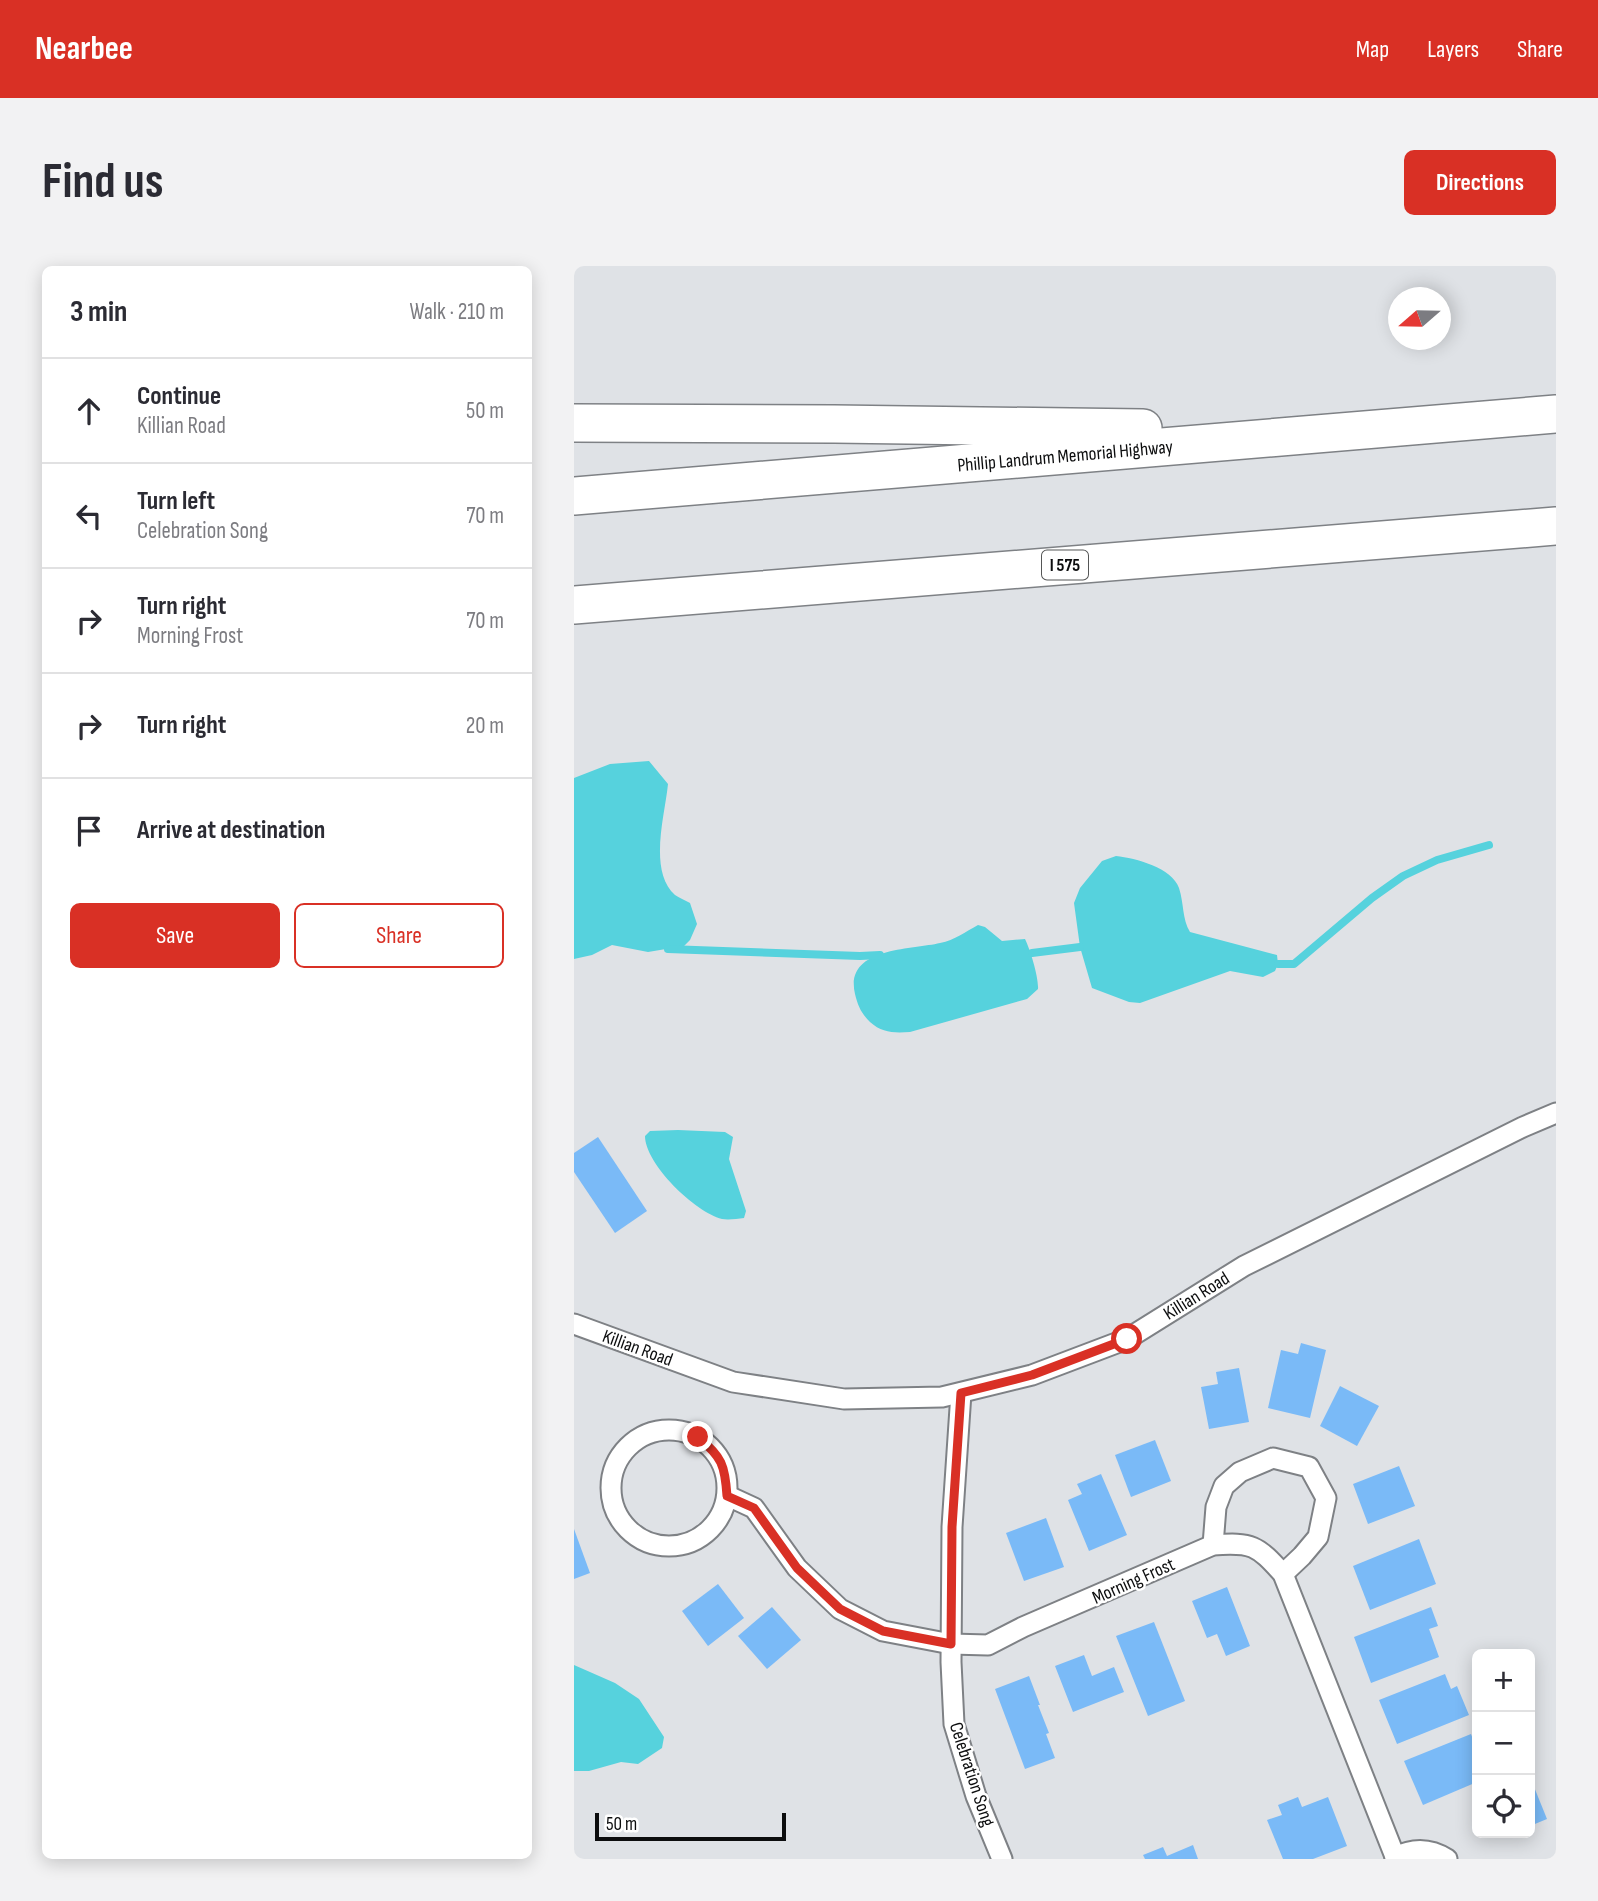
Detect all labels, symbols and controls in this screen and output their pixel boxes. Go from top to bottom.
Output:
text: Nearbee [35,29,133,69]
text: Map [1356,35,1389,64]
text: Layers [1427,35,1479,64]
text: Share [1517,35,1563,64]
button: Directions [1404,150,1556,215]
text: Find us [42,153,164,212]
north arrow [1388,287,1451,350]
text: 3 min [70,294,127,330]
text: Walk · 210 m [410,298,504,326]
text: Continue [137,381,221,412]
icon: ahead [70,392,108,430]
text: 50 m [466,397,504,425]
text: Killian Road [137,412,226,440]
street label: Phillip Landrum Memorial Highway [956,436,1175,477]
text: Turn left [137,486,215,517]
icon: left [70,497,108,535]
text: 70 m [466,502,504,530]
text: Celebration Song [137,517,268,545]
road number: I 575 [1042,550,1088,580]
text: Turn right [137,591,226,622]
icon: right [70,602,108,640]
text: 70 m [466,607,504,635]
text: Morning Frost [137,622,243,650]
icon: right [70,707,108,745]
text: Turn right [137,710,226,741]
text: 20 m [466,712,504,740]
icon: arrive [70,812,108,850]
text: Arrive at destination [137,815,325,846]
button: Save [70,903,280,968]
button: Share [294,903,504,968]
street label: Killian Road [1160,1267,1234,1325]
route start [1111,1323,1142,1354]
street label: Killian Road [599,1325,676,1372]
route end [682,1421,713,1452]
street label: Morning Frost [1089,1553,1179,1610]
map controls [1472,1649,1535,1838]
button: + [1472,1649,1535,1712]
button: − [1472,1712,1535,1775]
street label: Celebration Song [944,1719,999,1830]
button: locate [1472,1775,1535,1838]
scale bar [595,1810,786,1842]
text: 50 m [606,1813,637,1836]

